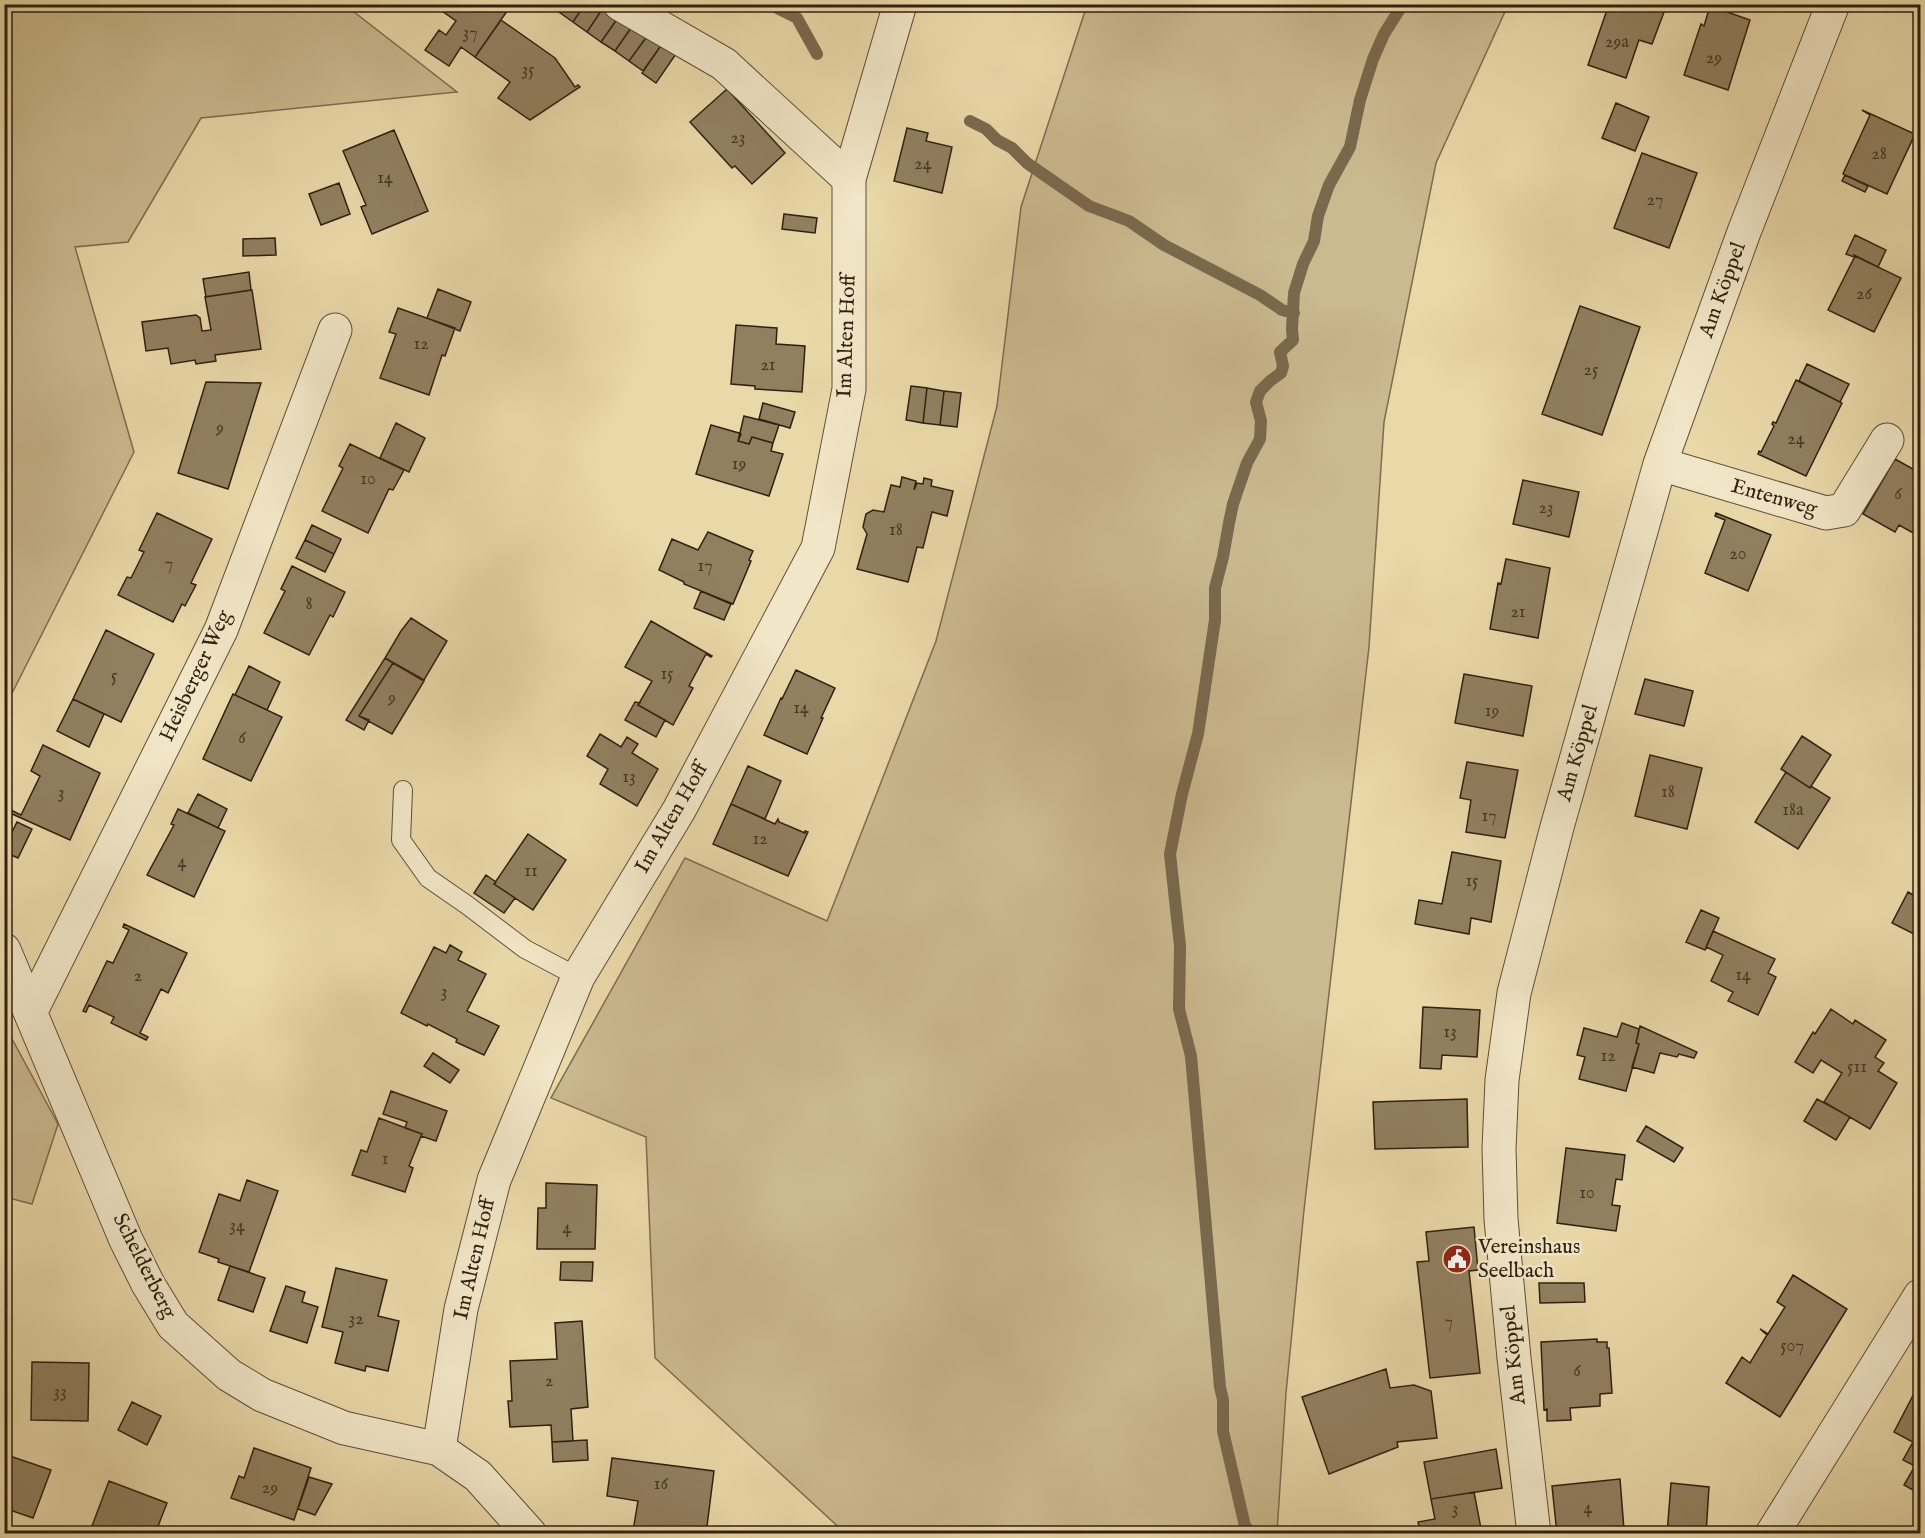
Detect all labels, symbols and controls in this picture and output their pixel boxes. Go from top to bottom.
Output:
house number: 37 [462,22,478,45]
house number: 29a [1605,31,1629,54]
house number: 29 [1706,47,1722,70]
house number: 35 [521,59,535,82]
house number: 23 [730,127,746,150]
house number: 28 [1871,143,1887,166]
house number: 24 [914,153,932,176]
house number: 14 [377,167,393,190]
house number: 27 [1647,189,1663,212]
street label: Am Köppel [1693,238,1753,342]
street label: Im Alten Hoff [831,271,863,398]
house number: 26 [1856,283,1872,306]
house number: 12 [413,333,429,356]
house number: 21 [760,354,776,377]
house number: 25 [1584,359,1599,382]
house number: 9 [215,417,224,440]
house number: 24 [1787,428,1805,451]
house number: 19 [732,453,746,476]
house number: 10 [360,468,376,491]
street label: Entenweg [1728,473,1821,523]
house number: 6 [1894,483,1902,506]
house number: 23 [1538,497,1554,520]
house number: 18 [889,519,903,542]
house number: 20 [1729,543,1747,566]
house number: 7 [165,553,173,576]
house number: 17 [697,555,713,578]
house number: 8 [305,593,313,616]
house number: 21 [1510,601,1526,624]
street label: Heisberger Weg [154,605,239,746]
house number: 15 [660,663,674,686]
house number: 5 [111,665,118,688]
house number: 9 [387,687,396,710]
house number: 14 [793,697,809,720]
house number: 19 [1485,700,1499,723]
street label: Am Köppel [1551,701,1605,806]
house number: 6 [238,727,246,750]
street label: Im Alten Hoff [629,755,716,878]
house number: 13 [622,766,636,789]
house number: 18 [1661,781,1675,804]
house number: 3 [58,782,64,805]
house number: 18a [1782,799,1804,822]
house number: 17 [1481,805,1497,828]
house number: 12 [752,828,768,851]
house number: 4 [178,851,187,874]
house number: 11 [524,860,538,883]
house number: 15 [1465,870,1479,893]
house number: 14 [1735,964,1751,987]
house number: 2 [134,965,142,988]
house number: 3 [441,981,447,1004]
house number: 13 [1443,1021,1457,1044]
house number: 12 [1600,1045,1616,1068]
house number: 511 [1847,1056,1867,1079]
house number: 1 [382,1148,388,1171]
house number: 10 [1579,1182,1595,1205]
street label: Im Alten Hoff [448,1193,503,1322]
street label: Schelderberg [106,1209,182,1324]
house number: 34 [229,1215,245,1238]
house number: 4 [563,1217,572,1240]
place label: Vereinshaus Seelbach [1477,1234,1580,1285]
public building icon: Vereinshaus Seelbach [1441,1243,1473,1275]
street label: Am Köppel [1495,1304,1533,1407]
house number: 32 [348,1308,364,1331]
house number: 7 [1445,1311,1453,1334]
house number: 507 [1780,1335,1804,1358]
house number: 6 [1573,1360,1581,1383]
house number: 2 [545,1370,553,1393]
house number: 33 [53,1381,67,1404]
house number: 16 [654,1473,669,1496]
house number: 29 [262,1477,278,1500]
house number: 4 [1584,1497,1593,1520]
house number: 3 [1452,1498,1458,1521]

